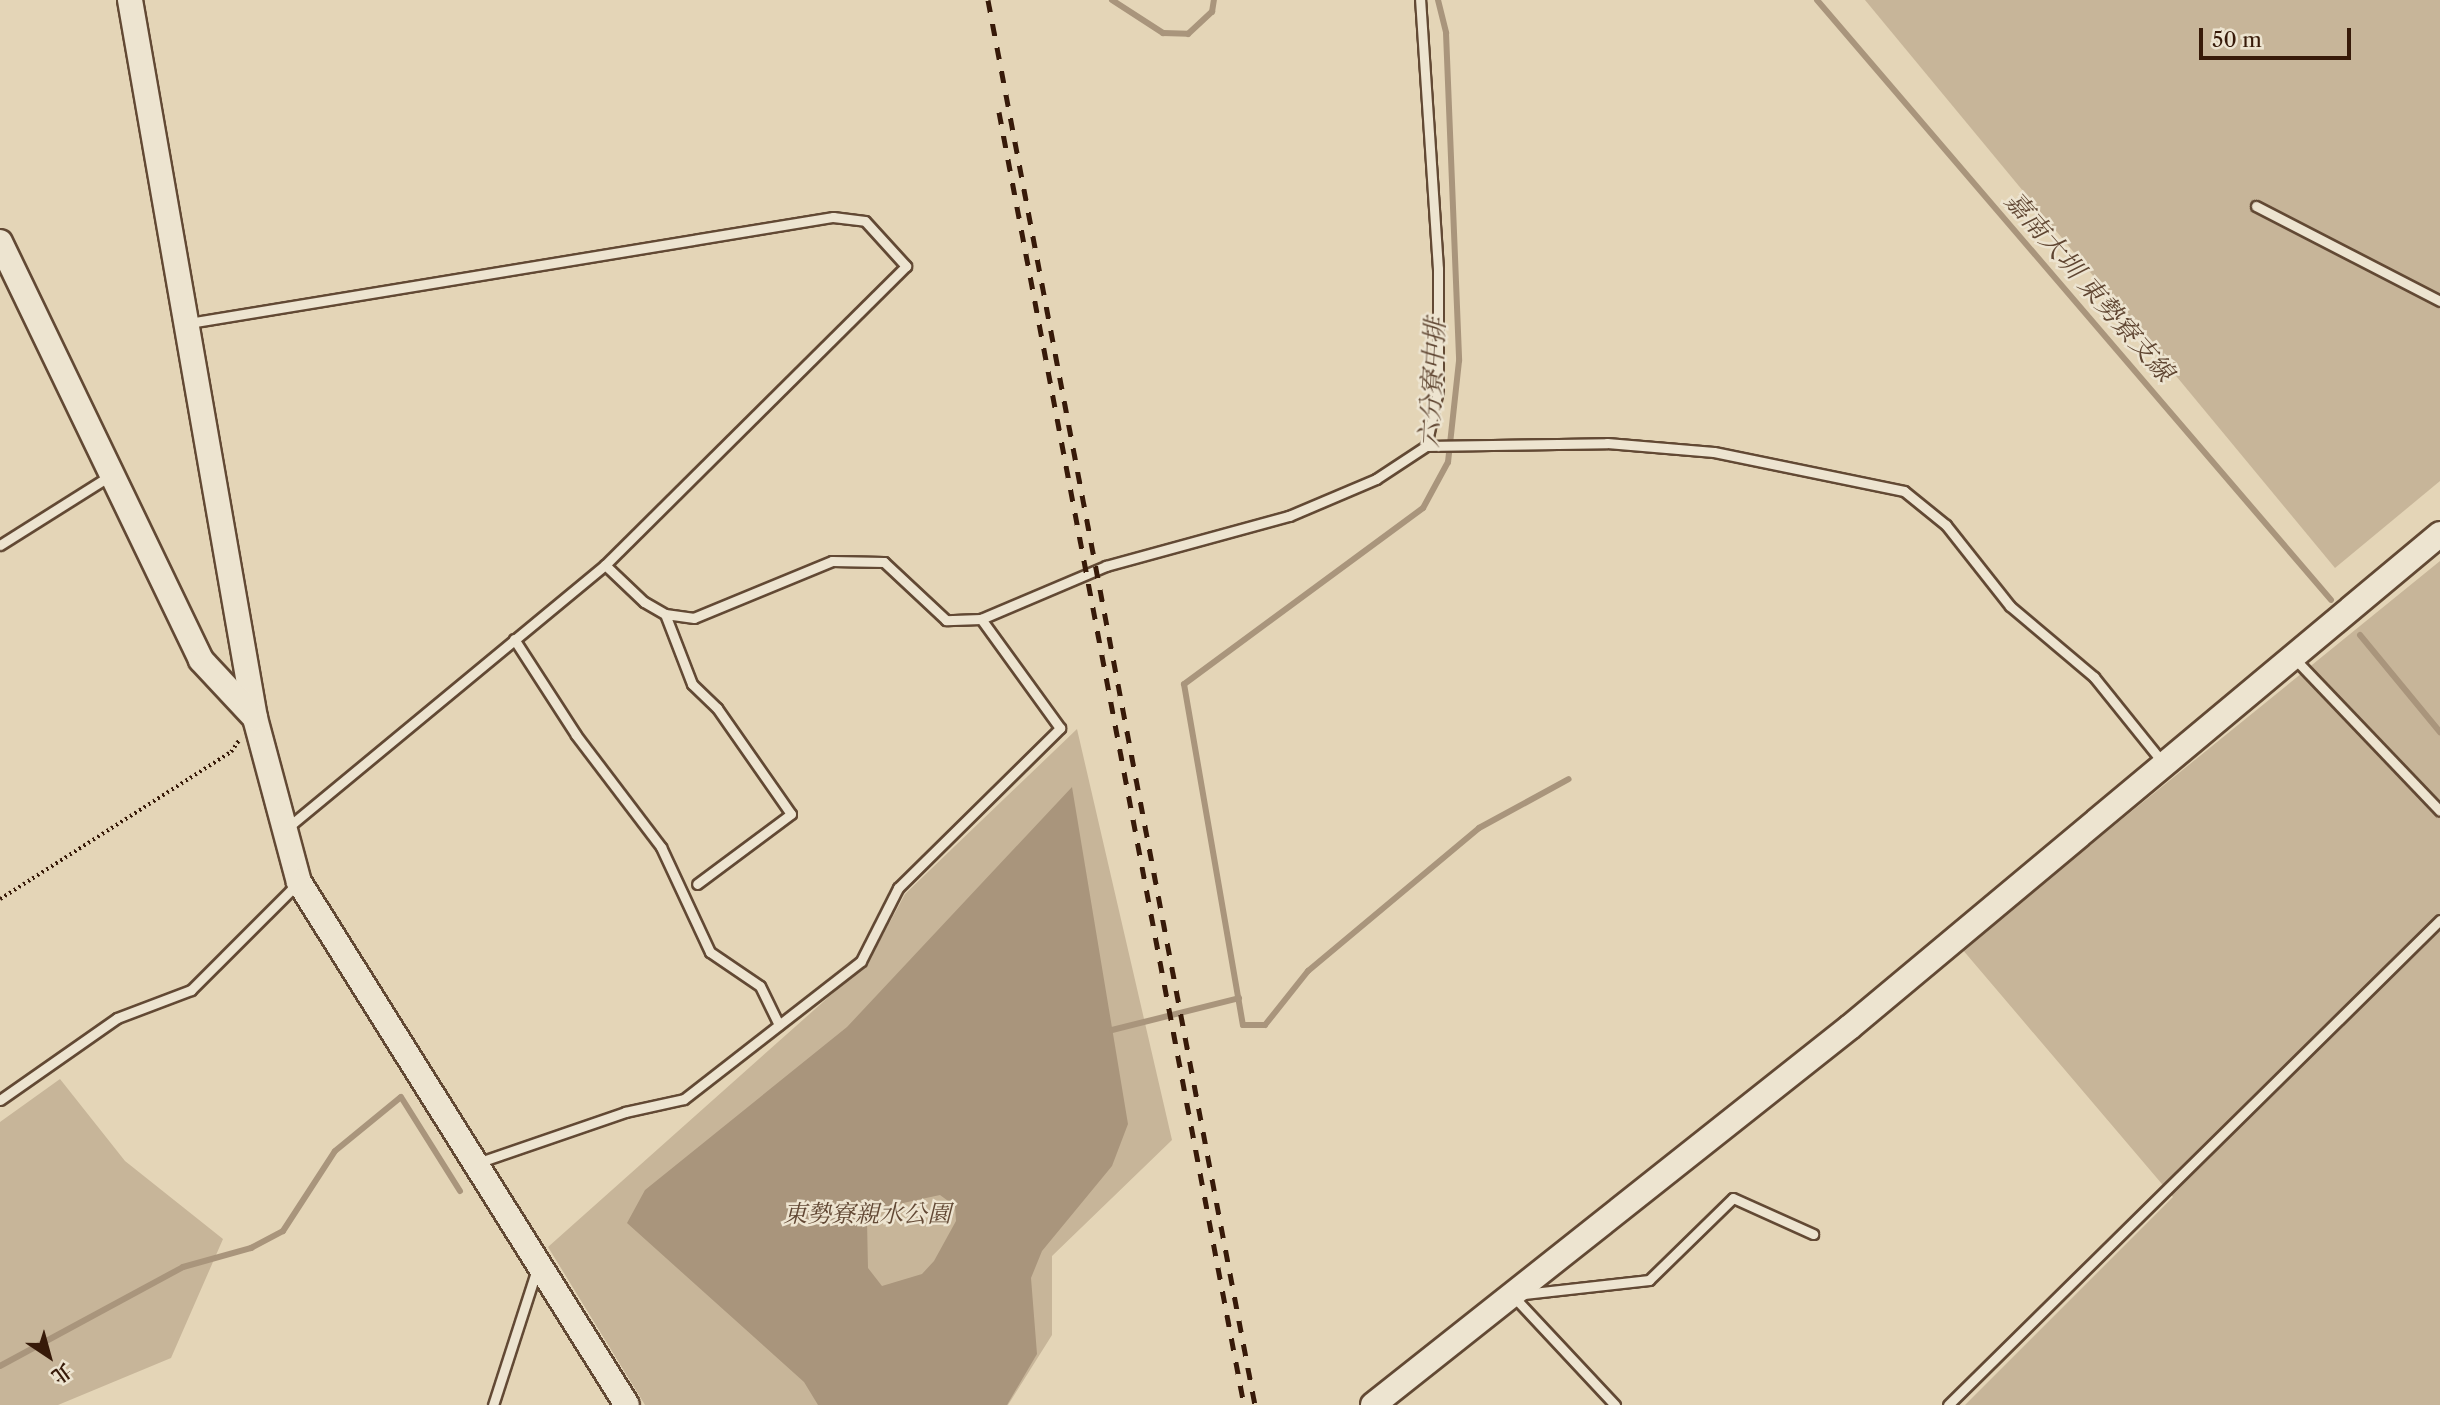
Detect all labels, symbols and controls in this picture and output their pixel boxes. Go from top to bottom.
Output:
scale bar [2202,14,2354,58]
text: 50 m [2212,27,2262,52]
water label: 嘉南大圳 東勢寮支線 [1998,186,2180,388]
water label: 六分寮中排 [1414,317,1452,449]
park label: 東勢寮親水公園 [783,1200,951,1228]
north arrow [14,1321,84,1391]
text: 北 [47,1358,76,1388]

